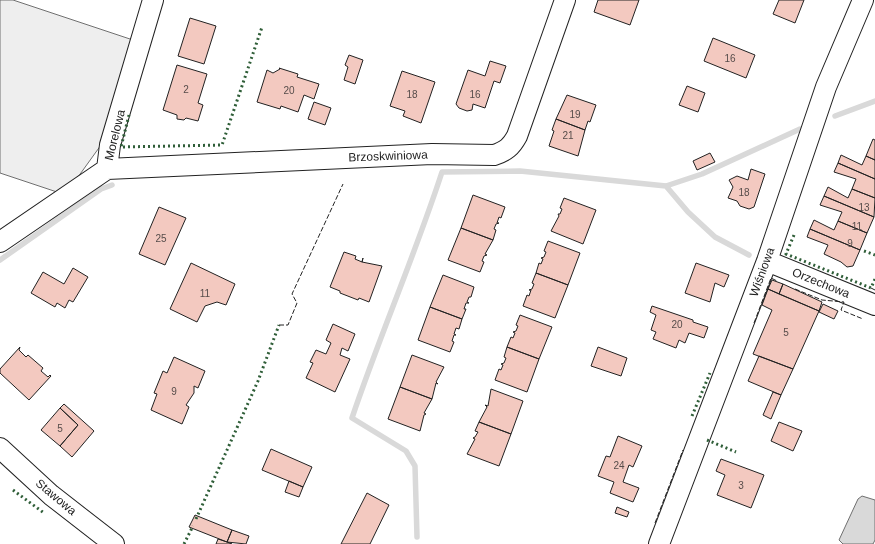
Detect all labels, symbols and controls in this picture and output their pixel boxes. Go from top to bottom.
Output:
house number: 16 [724,53,736,64]
house number: 2 [183,84,189,95]
house number: 20 [283,85,295,96]
house number: 18 [406,89,418,100]
house number: 16 [469,89,481,100]
street label: Morelowa [102,108,128,162]
house number: 19 [569,109,581,120]
house number: 21 [562,130,574,141]
street label: Brzoskwiniowa [348,148,428,164]
house number: 18 [738,187,750,198]
house number: 13 [858,202,870,213]
house number: 11 [852,221,863,232]
house number: 25 [155,233,167,244]
house number: 9 [847,238,853,249]
street label: Wiśniowa [747,245,777,299]
street label: Orzechowa [790,265,852,301]
house number: 11 [200,288,211,299]
house number: 20 [671,319,683,330]
house number: 5 [783,327,789,338]
house number: 9 [171,386,177,397]
house number: 5 [57,423,63,434]
house number: 24 [613,460,625,471]
street label: Stawowa [33,476,79,518]
house number: 3 [738,480,744,491]

